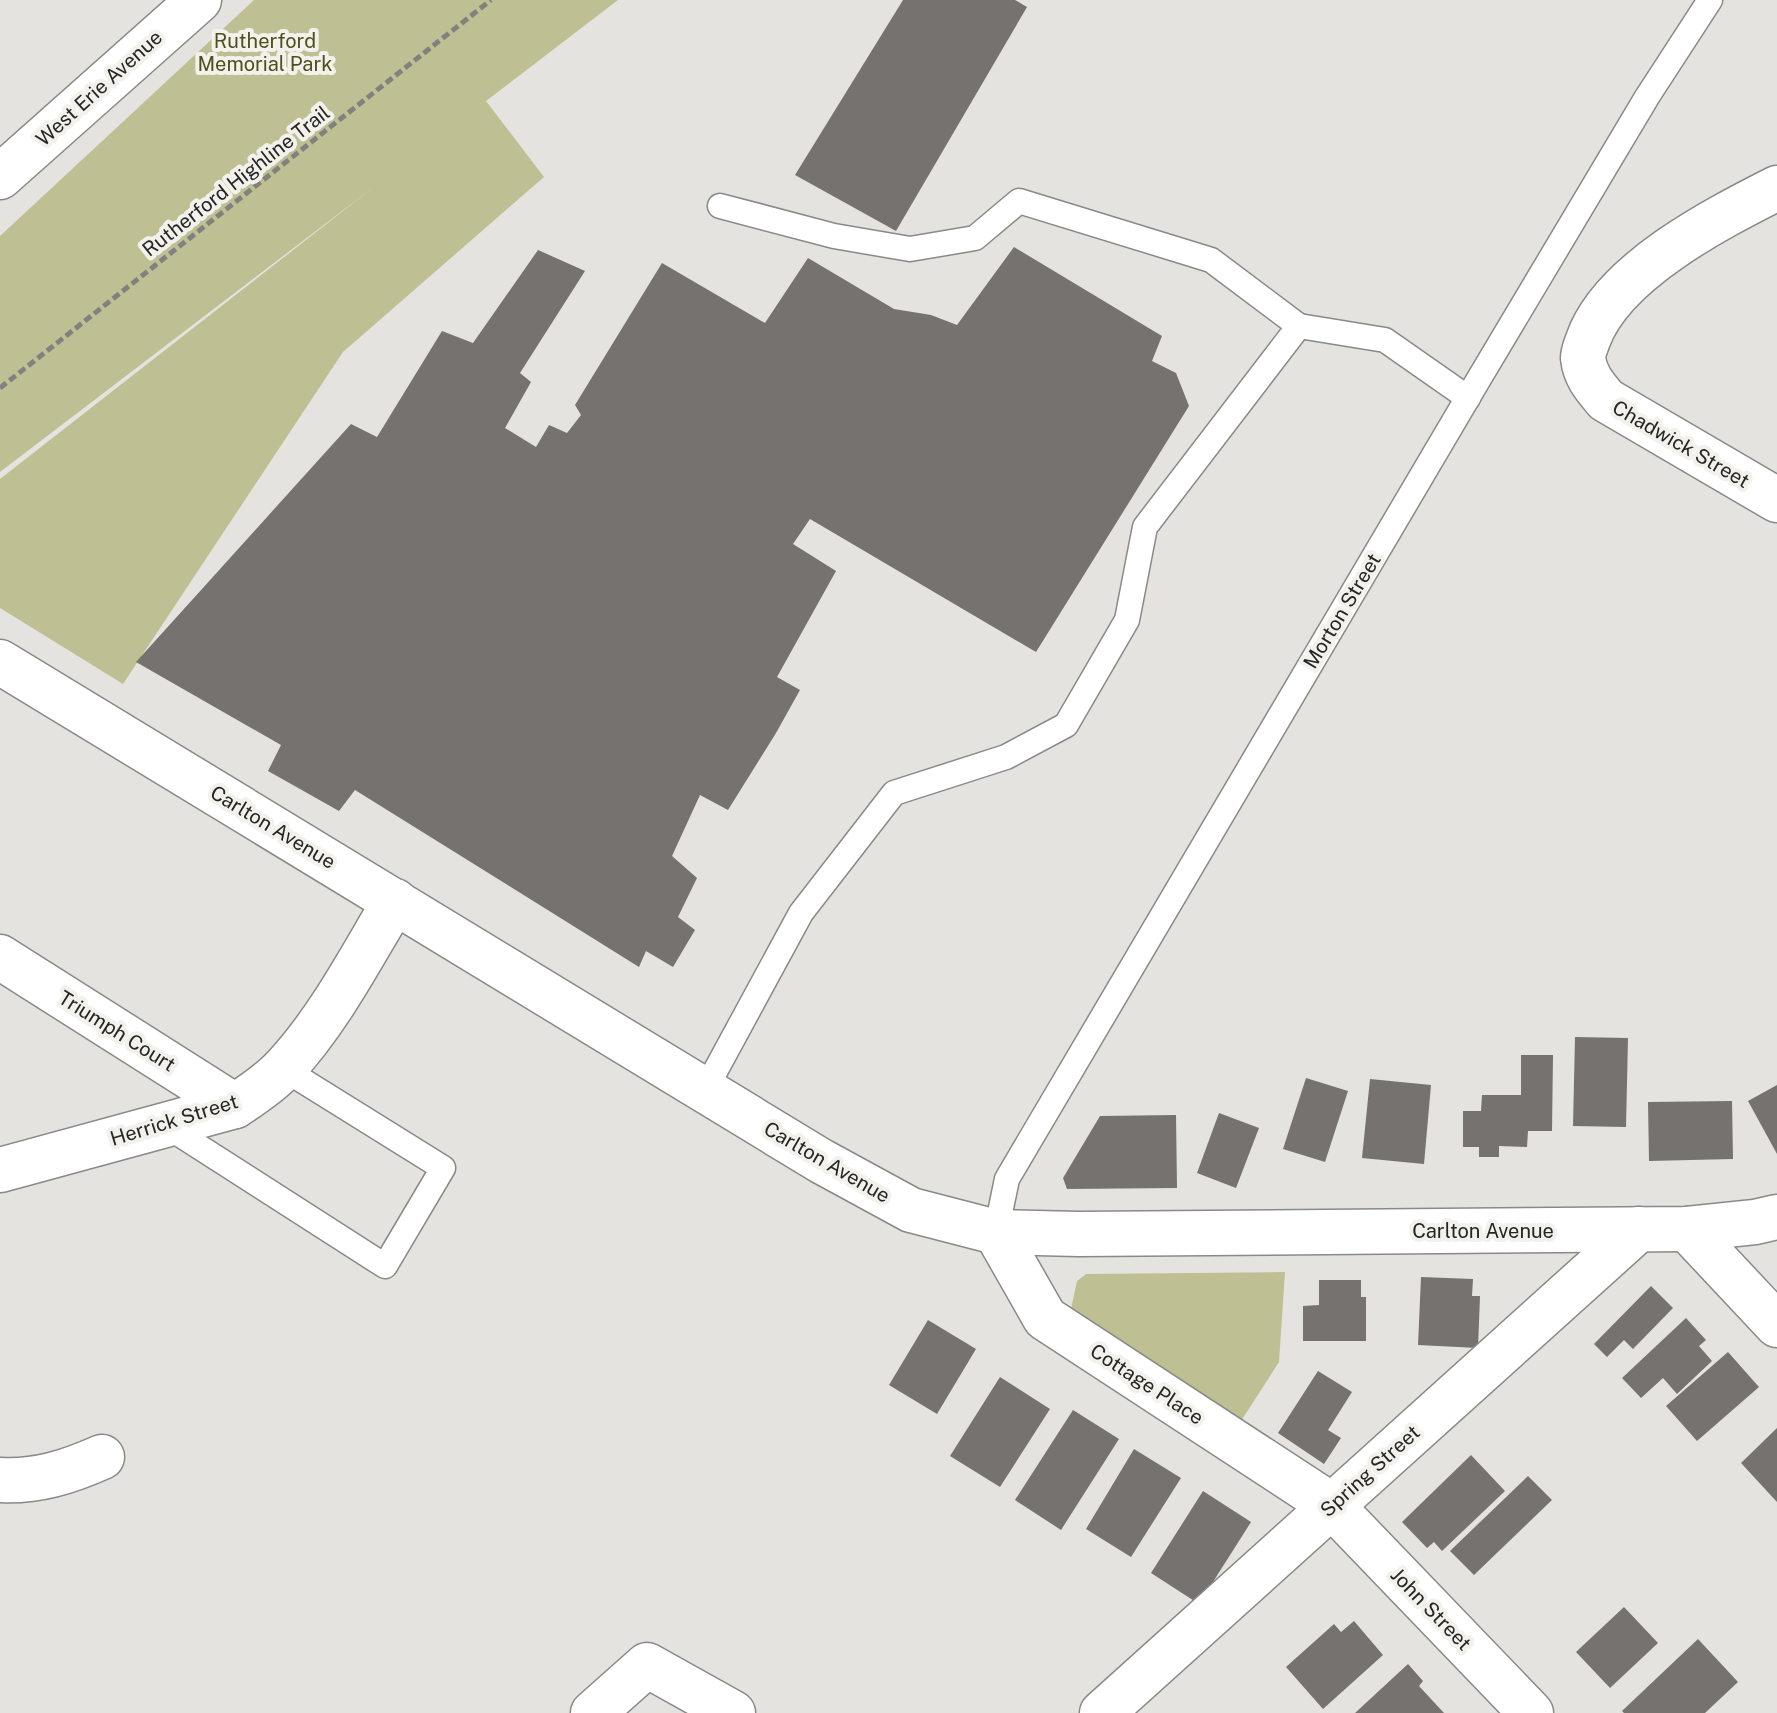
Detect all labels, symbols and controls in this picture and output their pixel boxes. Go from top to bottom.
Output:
street label: West Erie Avenue [31,25,167,151]
park label: Rutherford Memorial Park [198,29,332,76]
street label: Rutherford Highline Trail [138,100,334,262]
street label: Chadwick Street [1608,395,1754,493]
street label: Morton Street [1298,549,1386,673]
street label: Carlton Avenue [206,780,340,874]
street label: Triumph Court [54,985,180,1077]
street label: Herrick Street [107,1089,241,1151]
street label: Carlton Avenue [760,1116,894,1208]
street label: Carlton Avenue [1412,1219,1554,1243]
street label: Cottage Place [1086,1338,1208,1430]
street label: Spring Street [1315,1420,1425,1522]
street label: John Street [1386,1563,1476,1655]

